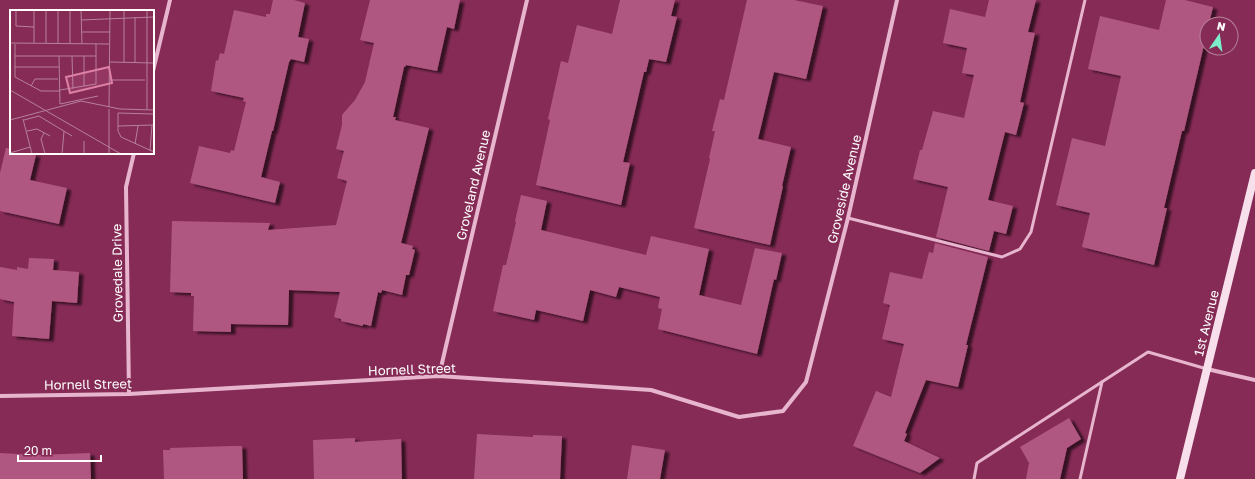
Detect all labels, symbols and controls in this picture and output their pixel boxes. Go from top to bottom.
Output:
inset map [10,10,154,154]
north arrow [1199,16,1239,56]
text: N [1216,18,1227,33]
street label: Groveland Avenue [453,128,493,242]
street label: Groveside Avenue [824,133,864,245]
street label: Grovedale Drive [108,224,126,322]
street label: 1st Avenue [1190,288,1222,358]
street label: Hornell Street [368,359,456,379]
street label: Hornell Street [44,375,132,393]
scale bar [18,437,101,463]
text: 20 m [24,443,52,458]

